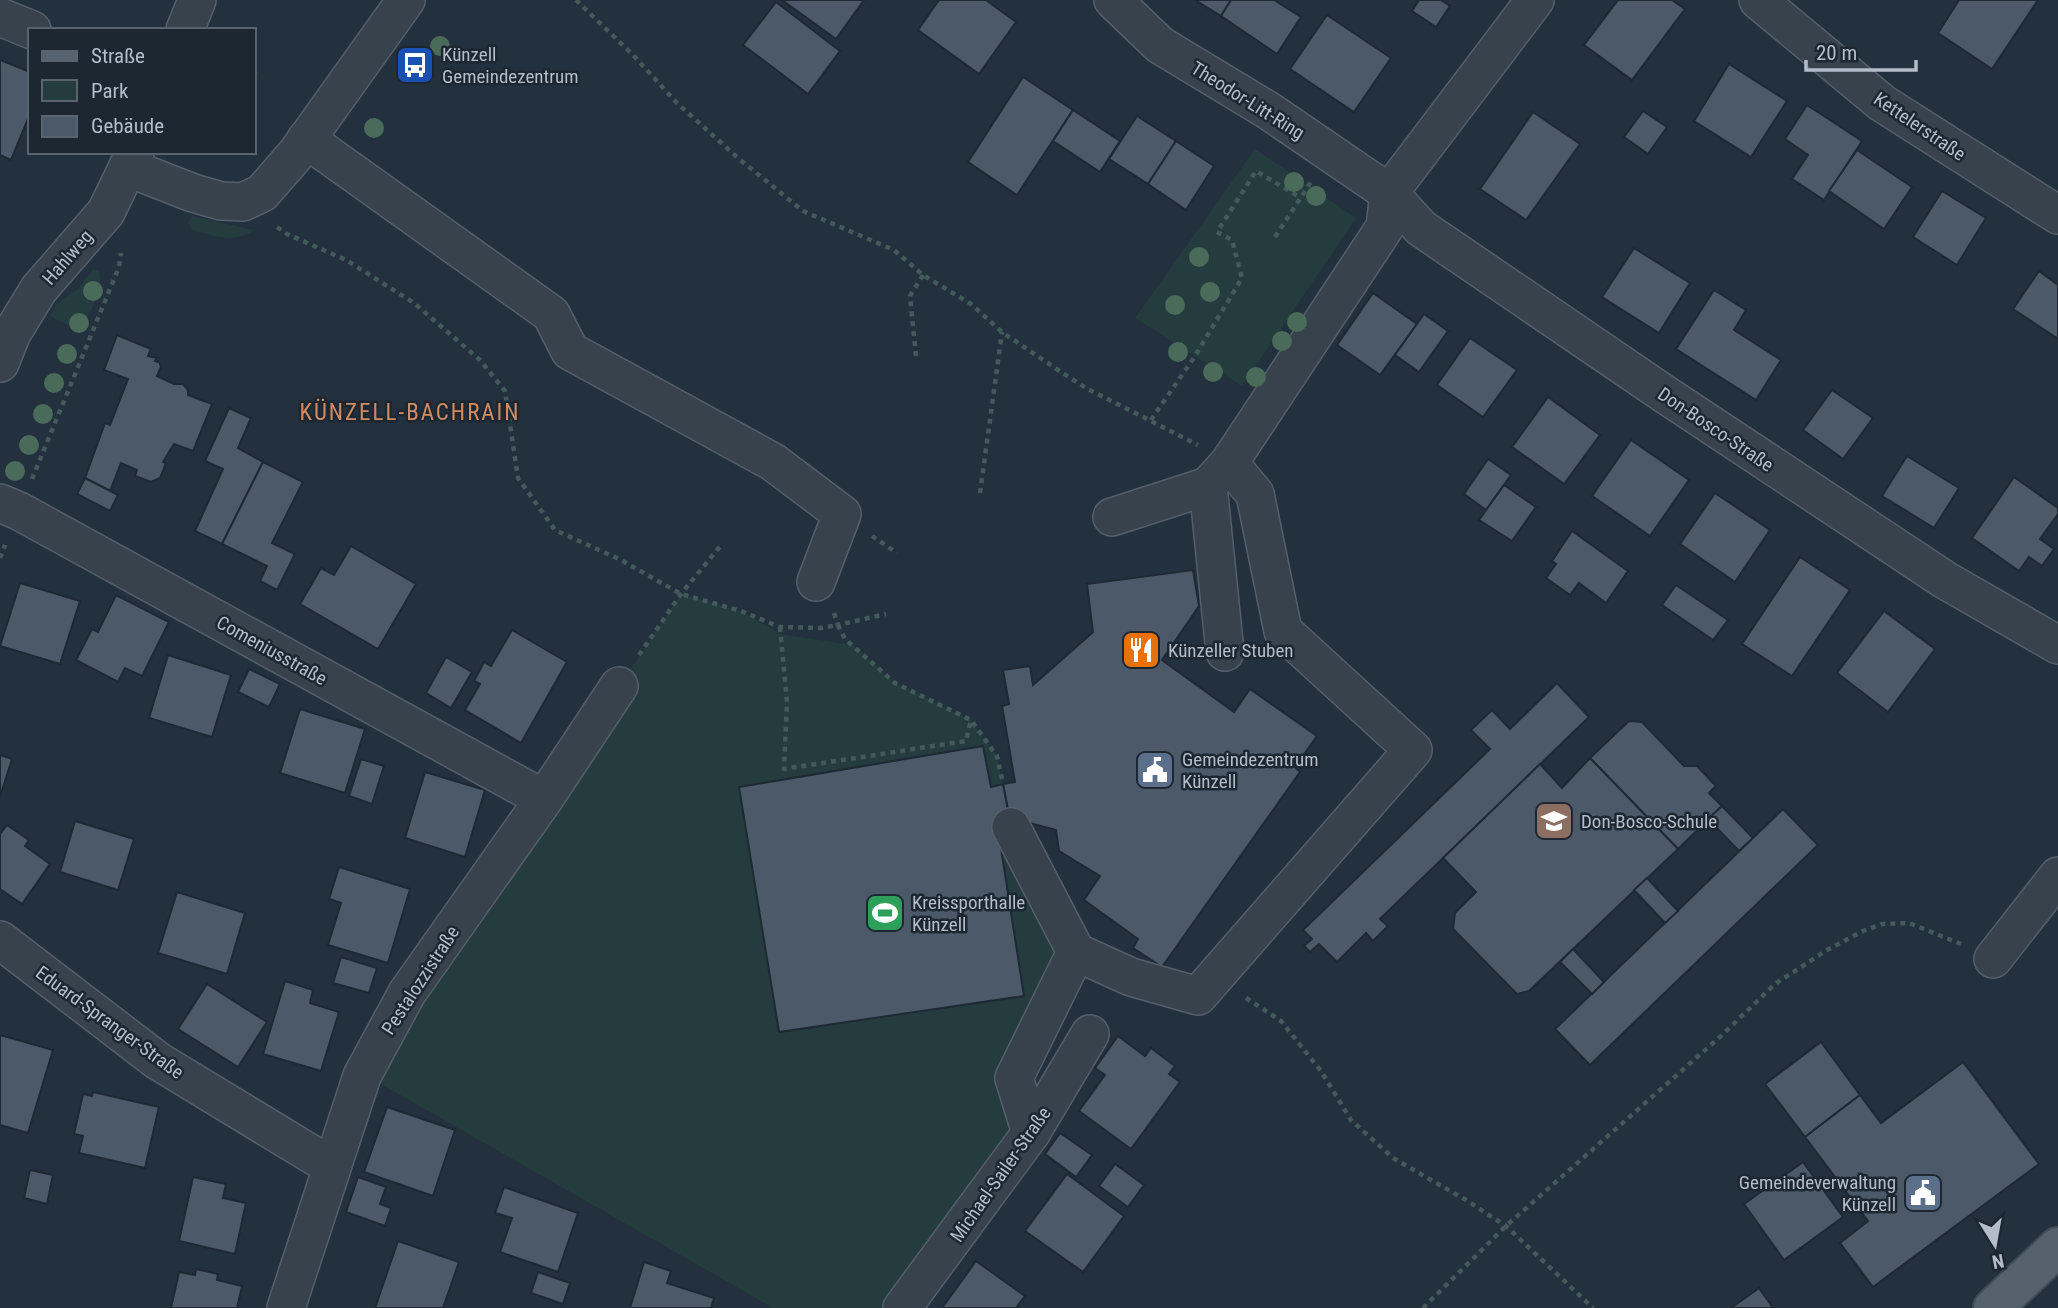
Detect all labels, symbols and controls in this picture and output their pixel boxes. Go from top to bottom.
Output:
legend [28,28,256,154]
scale bar [1806,28,1916,72]
text: 20 m [1816,41,1857,65]
place label: Künzell Gemeindezentrum [442,43,578,88]
text: Straße [91,44,145,68]
bus stop icon: Künzell Gemeindezentrum [394,44,436,86]
street label: Theodor-Litt-Ring [1187,56,1309,144]
text: Park [91,79,129,103]
street label: Kettelerstraße [1869,87,1970,166]
text: Gebäude [91,114,164,138]
street label: Hahlweg [37,225,97,289]
street label: Don-Bosco-Straße [1653,382,1778,477]
district label: KÜNZELL-BACHRAIN [299,398,521,426]
street label: Comeniusstraße [213,611,331,690]
restaurant icon: Künzeller Stuben [1120,629,1162,671]
place label: Künzeller Stuben [1168,639,1294,662]
place label: Gemeindezentrum Künzell [1182,748,1318,793]
public building icon: Gemeindezentrum Künzell [1134,749,1176,791]
school or university icon: Don-Bosco-Schule [1533,800,1575,842]
place label: Don-Bosco-Schule [1581,810,1717,833]
place label: Kreissporthalle Künzell [912,891,1025,936]
sports icon: Kreissporthalle Künzell [864,892,906,934]
street label: Pestalozzistraße [377,921,464,1039]
street label: Eduard-Spranger-Straße [31,961,188,1084]
street label: Michael-Sailer-Straße [945,1102,1056,1246]
place label: Gemeindeverwaltung Künzell [1739,1171,1896,1216]
public building icon: Gemeindeverwaltung Künzell [1902,1172,1944,1214]
north arrow [1960,1210,2030,1280]
text: N [1990,1249,2006,1274]

